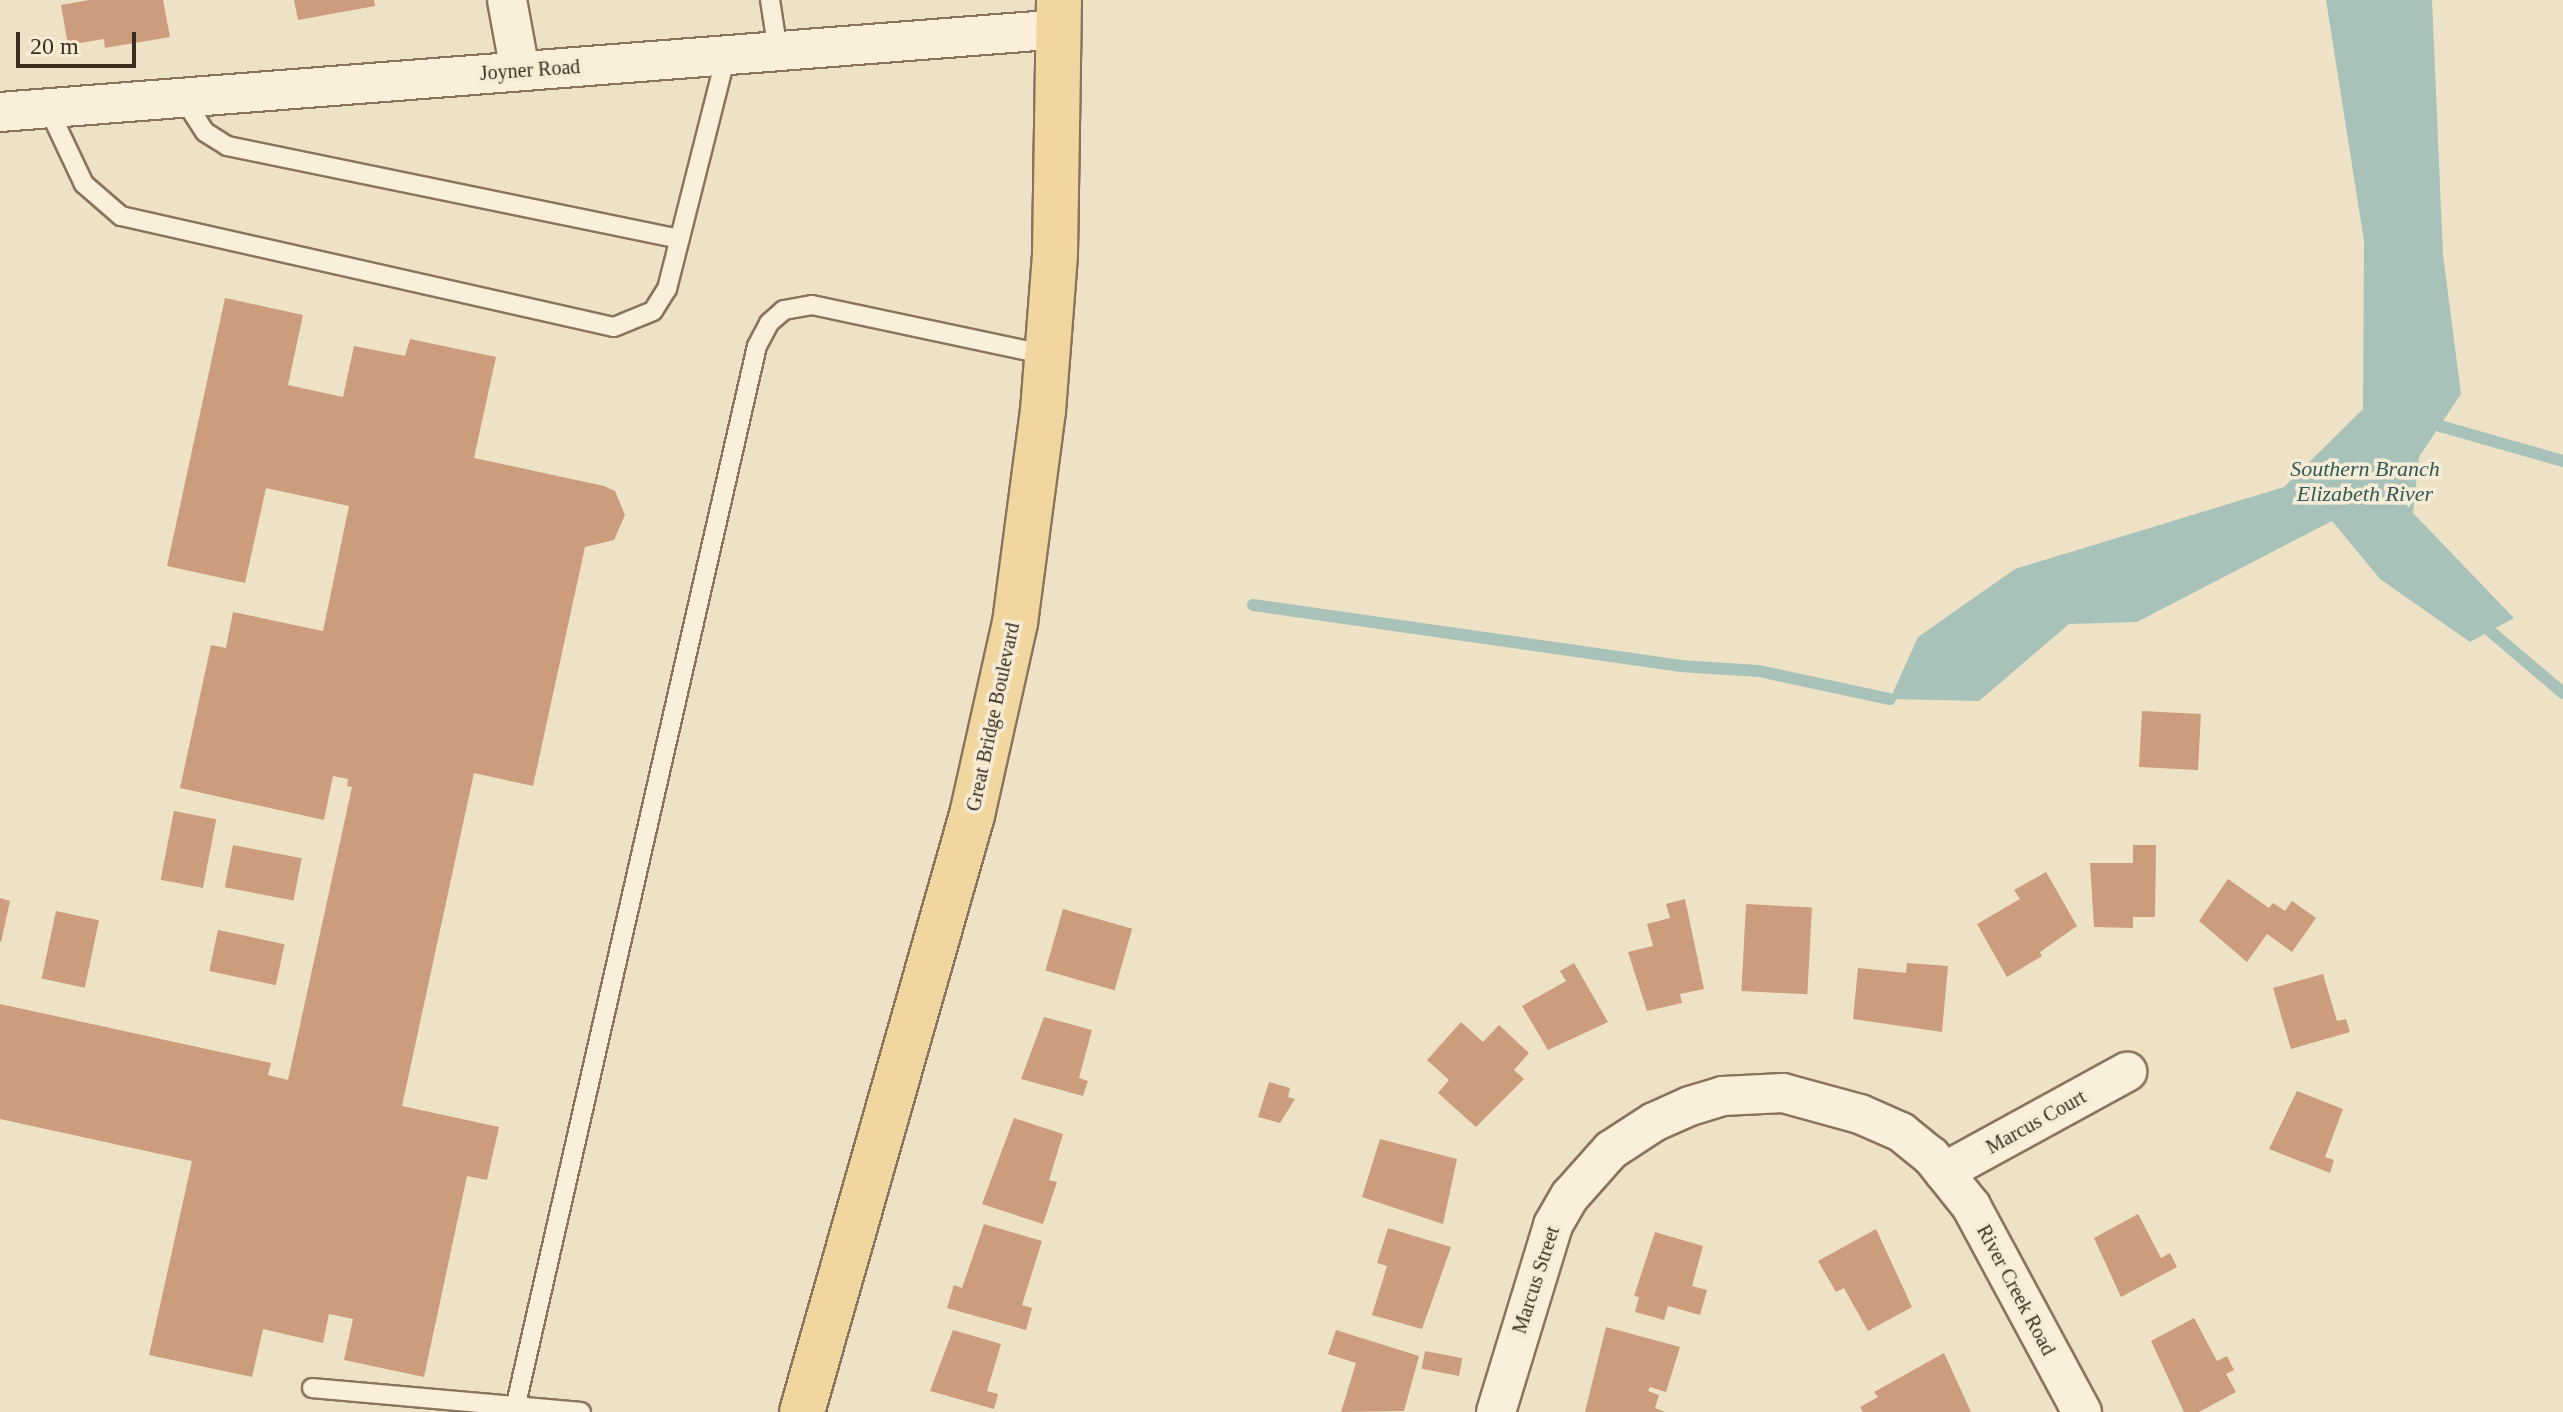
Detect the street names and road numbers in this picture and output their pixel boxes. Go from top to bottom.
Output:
street label: Joyner Road [479,55,581,85]
street label: Great Bridge Boulevard [961,621,1025,813]
street label: Marcus Court [1982,1085,2090,1159]
street label: River Creek Road [1972,1221,2060,1359]
street label: Marcus Street [1507,1223,1565,1337]

